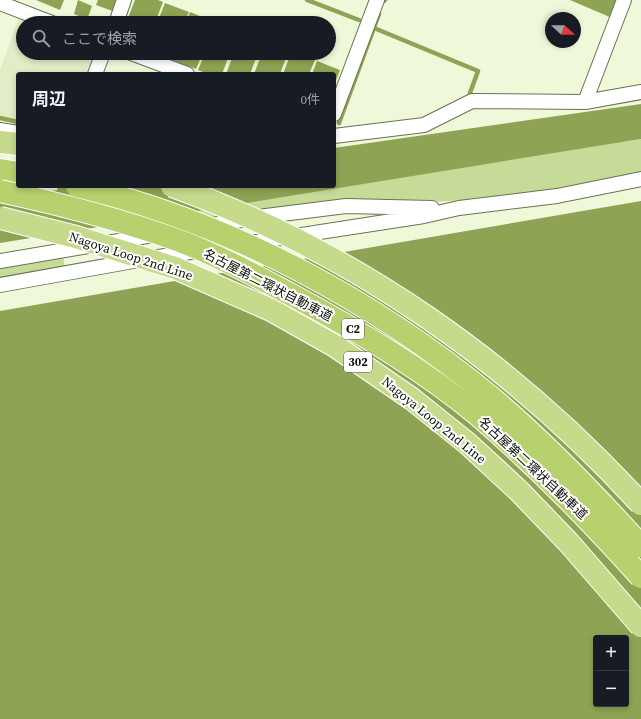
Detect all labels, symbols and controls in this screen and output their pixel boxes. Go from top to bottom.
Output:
north arrow [545,12,581,48]
search box [16,16,336,60]
icon: search [30,27,52,49]
text: ここで検索 [62,28,137,49]
text: 周辺 [32,87,66,111]
text: 0件 [300,91,320,108]
street label: Nagoya Loop 2nd Line [67,228,195,284]
street label: 名古屋第二環状自動車道 [200,245,336,325]
road number: C2 [342,319,364,339]
road number: 302 [344,352,372,372]
street label: Nagoya Loop 2nd Line [379,373,490,467]
street label: 名古屋第二環状自動車道 [475,413,591,523]
map controls [593,635,629,707]
button: + [593,635,629,671]
button: − [593,671,629,707]

